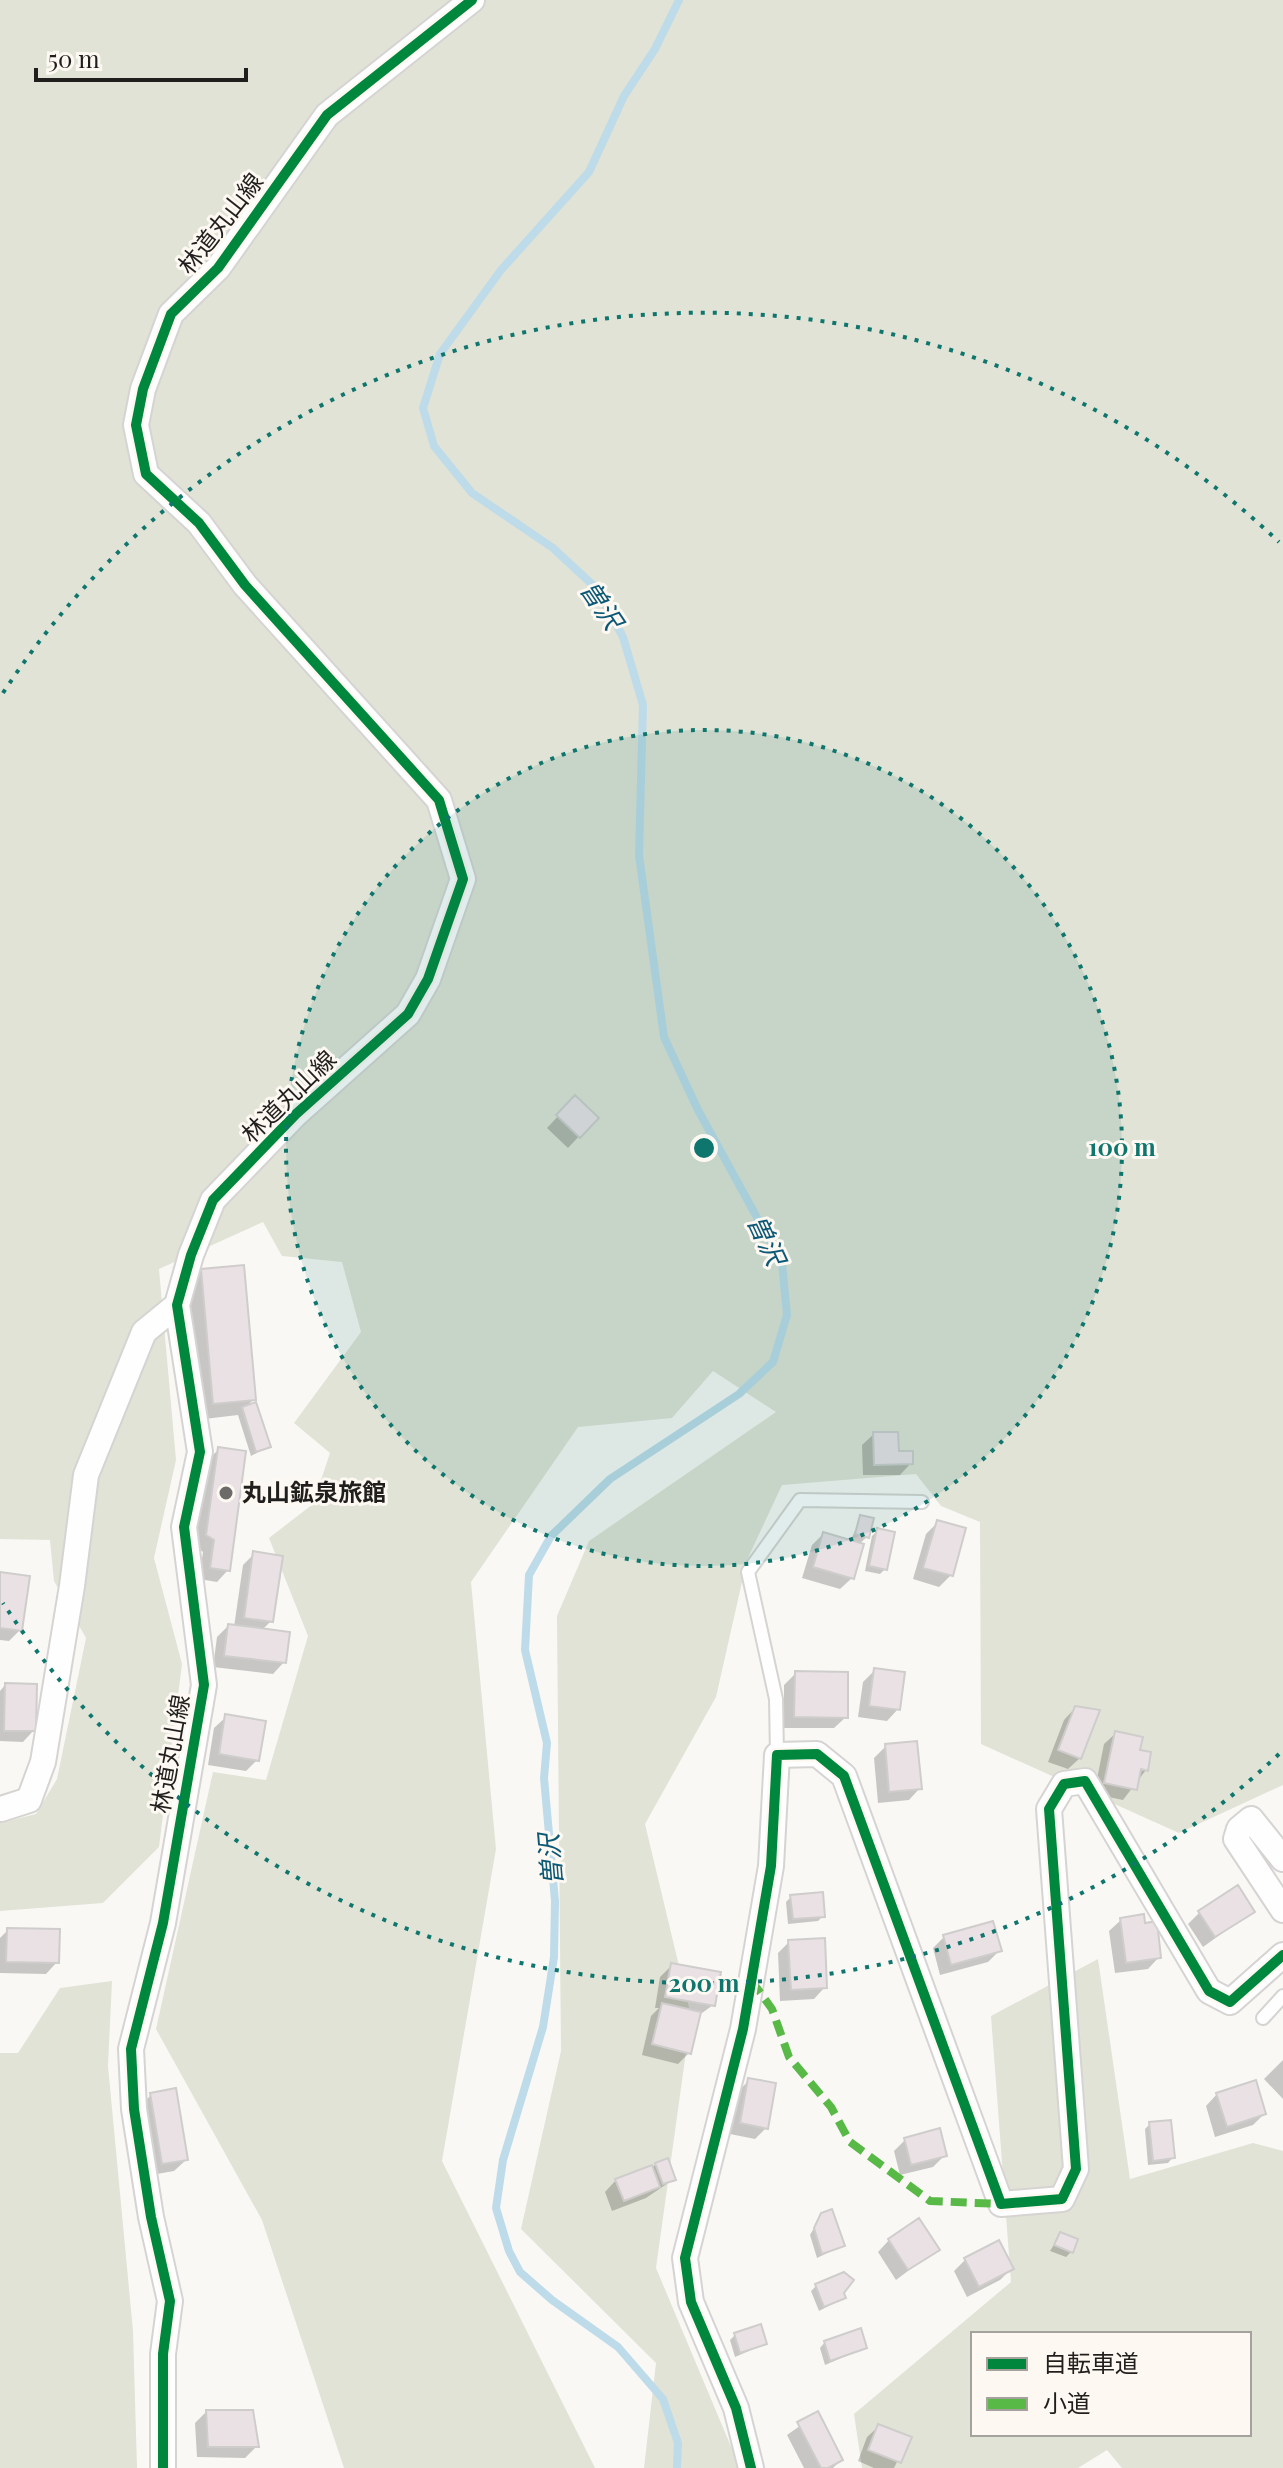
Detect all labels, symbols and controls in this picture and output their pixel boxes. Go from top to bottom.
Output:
scale bar [36,32,246,82]
text: 50 m [48,42,100,74]
street label: 林道丸山線 [170,166,269,280]
water label: 曽沢 [573,573,633,638]
street label: 林道丸山線 [233,1042,342,1149]
text: 100 m [1088,1130,1156,1162]
centre of rings [690,1134,718,1162]
water label: 曽沢 [741,1208,795,1273]
place label: 丸山鉱泉旅館 [242,1475,386,1507]
marker: 丸山鉱泉旅館 [217,1484,235,1502]
street label: 林道丸山線 [143,1692,195,1816]
water label: 曽沢 [530,1830,569,1888]
text: 200 m [669,1966,740,1998]
legend [971,2332,1251,2436]
text: 自転車道 [1043,2346,1139,2378]
text: 小道 [1043,2386,1091,2418]

